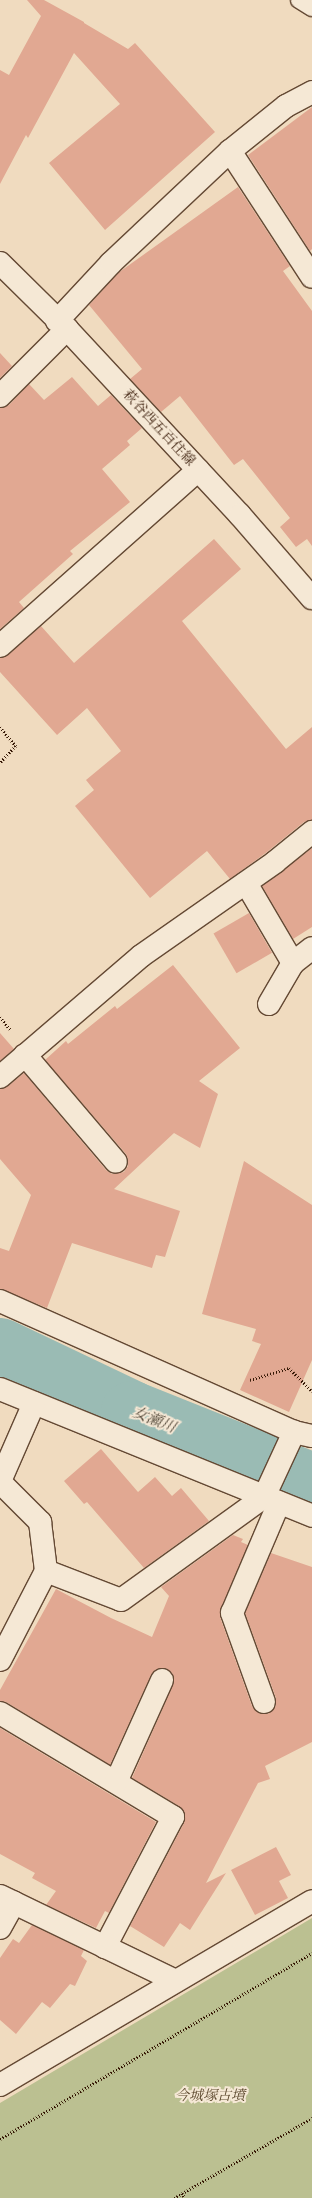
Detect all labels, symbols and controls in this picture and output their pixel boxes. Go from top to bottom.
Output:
street label: 萩谷西五百住線 [119,386,199,470]
water label: 女瀬川 [130,1403,178,1437]
park label: 今城塚古墳 [175,2088,245,2104]

